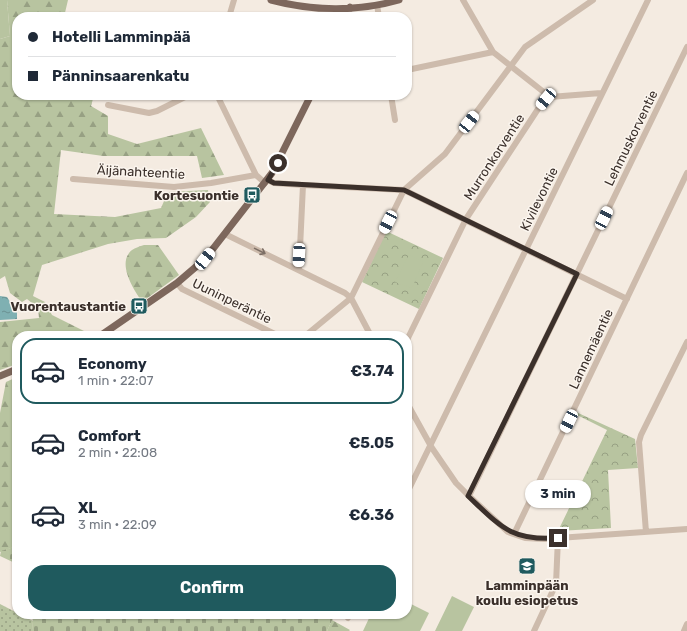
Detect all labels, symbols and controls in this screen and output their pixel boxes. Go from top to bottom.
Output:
text: Hotelli Lamminpää [52,28,191,46]
text: Pänninsaarenkatu [52,67,189,85]
car [534,86,558,112]
street label: Lehmuskorventie [601,88,661,188]
car [457,109,481,135]
street label: Murronkorventie [461,111,527,203]
route start [269,154,287,172]
street label: Äijänahteentie [97,162,185,182]
street label: Kivilevontie [517,165,561,233]
bus stop icon: Kortesuontie [242,185,262,205]
place label: Kortesuontie [154,188,239,203]
car [593,205,615,231]
car [377,209,399,235]
car [292,243,306,267]
car [193,246,217,272]
one-way arrow [254,248,266,255]
street label: Uuninperäntie [190,275,274,327]
bus stop icon: Vuorentaustantie [129,296,149,316]
place label: Vuorentaustantie [11,299,126,314]
street label: Lannemäentie [566,306,616,392]
icon: car [30,353,66,389]
text: Economy [78,355,147,373]
text: €3.74 [350,362,394,380]
text: 1 min · 22:07 [78,373,154,388]
car [558,408,580,434]
icon: car [30,425,66,461]
text: Comfort [78,427,141,445]
text: €5.05 [349,434,394,452]
text: 2 min · 22:08 [78,445,157,460]
callout: 3 min [525,480,591,508]
text: 3 min [540,486,576,501]
icon: car [30,497,66,533]
text: XL [78,499,97,517]
text: €6.36 [349,506,394,524]
text: 3 min · 22:09 [78,517,157,532]
route end [549,529,567,547]
school or university icon: Lamminpään koulu esiopetus [517,556,537,576]
button: Confirm [28,565,396,611]
place label: Lamminpään koulu esiopetus [476,578,578,608]

